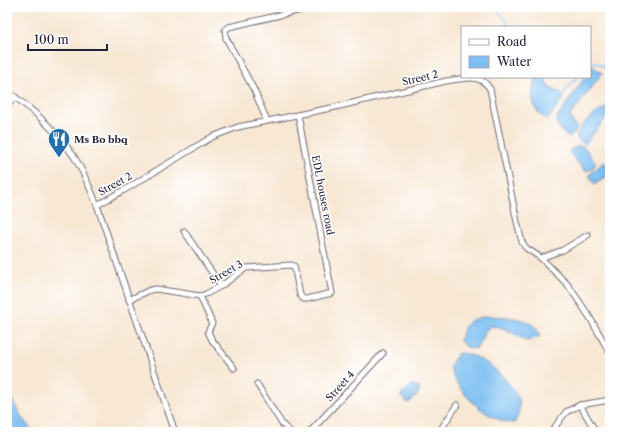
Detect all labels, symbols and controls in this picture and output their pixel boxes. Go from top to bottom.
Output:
scale bar [28,26,107,52]
legend [461,26,591,78]
text: 100 m [34,32,69,47]
text: Road [497,34,527,49]
text: Water [496,54,531,69]
street label: Street 2 [401,67,440,88]
restaurant icon: Ms Bo bbq [46,126,72,159]
place label: Ms Bo bbq [74,133,128,146]
street label: EDL houses road [309,154,337,236]
street label: Street 2 [96,169,134,199]
street label: Street 3 [207,257,245,287]
street label: Street 4 [323,368,357,404]

